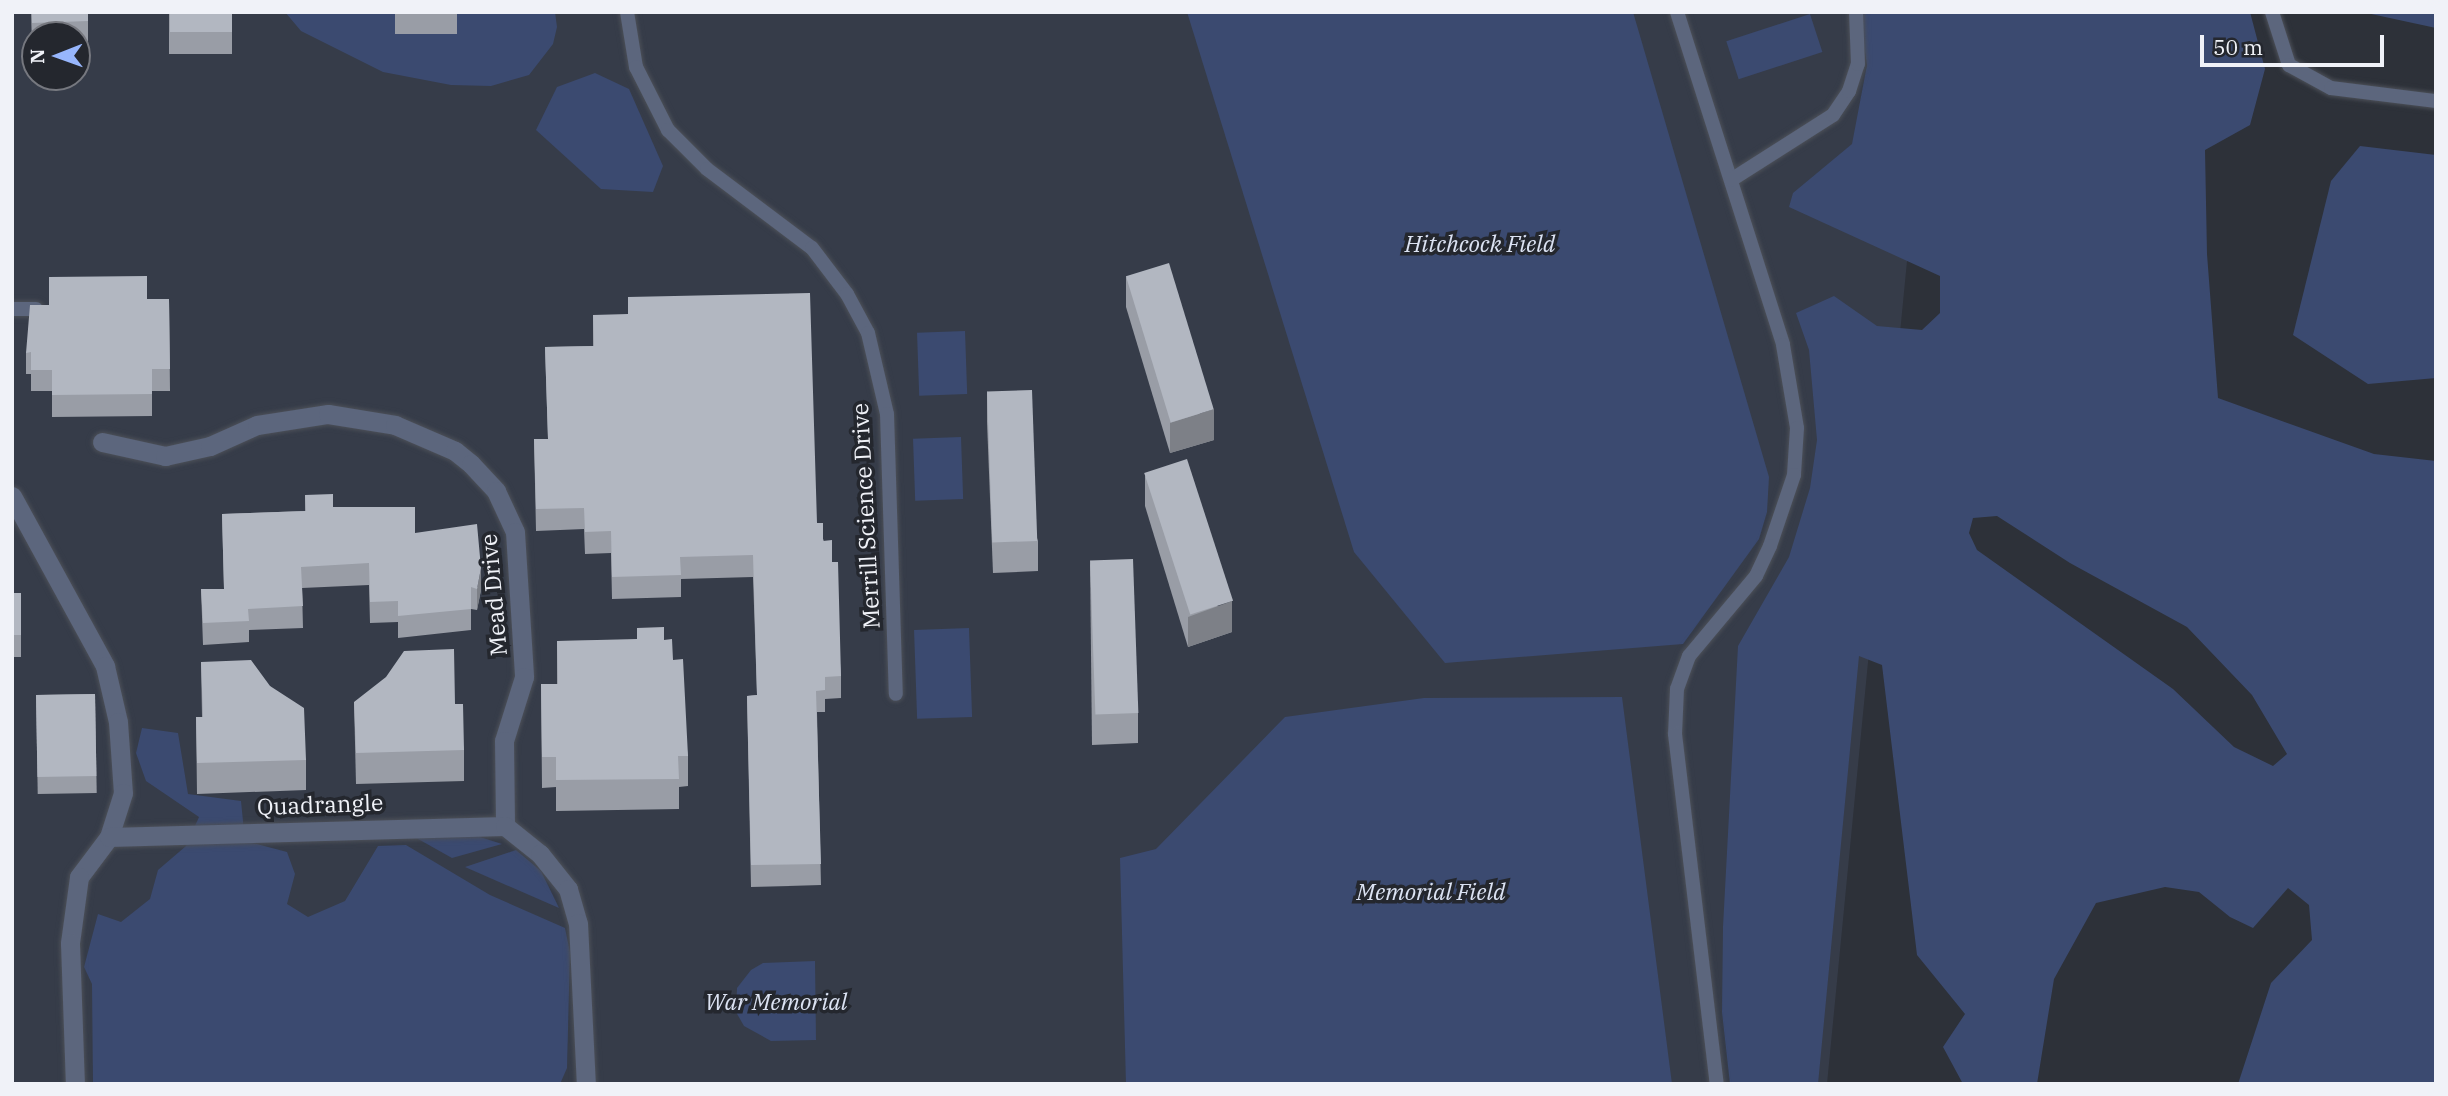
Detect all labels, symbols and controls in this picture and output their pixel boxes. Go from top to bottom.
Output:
north arrow [21,21,91,91]
scale bar [2203,21,2387,65]
text: 50 m [2213,33,2263,61]
text: N [25,49,49,64]
park label: Hitchcock Field [1405,229,1555,257]
street label: Merrill Science Drive [845,402,885,630]
street label: Mead Drive [474,533,512,657]
street label: Quadrangle [256,788,384,820]
park label: Memorial Field [1357,877,1505,905]
park label: War Memorial [705,987,847,1015]

